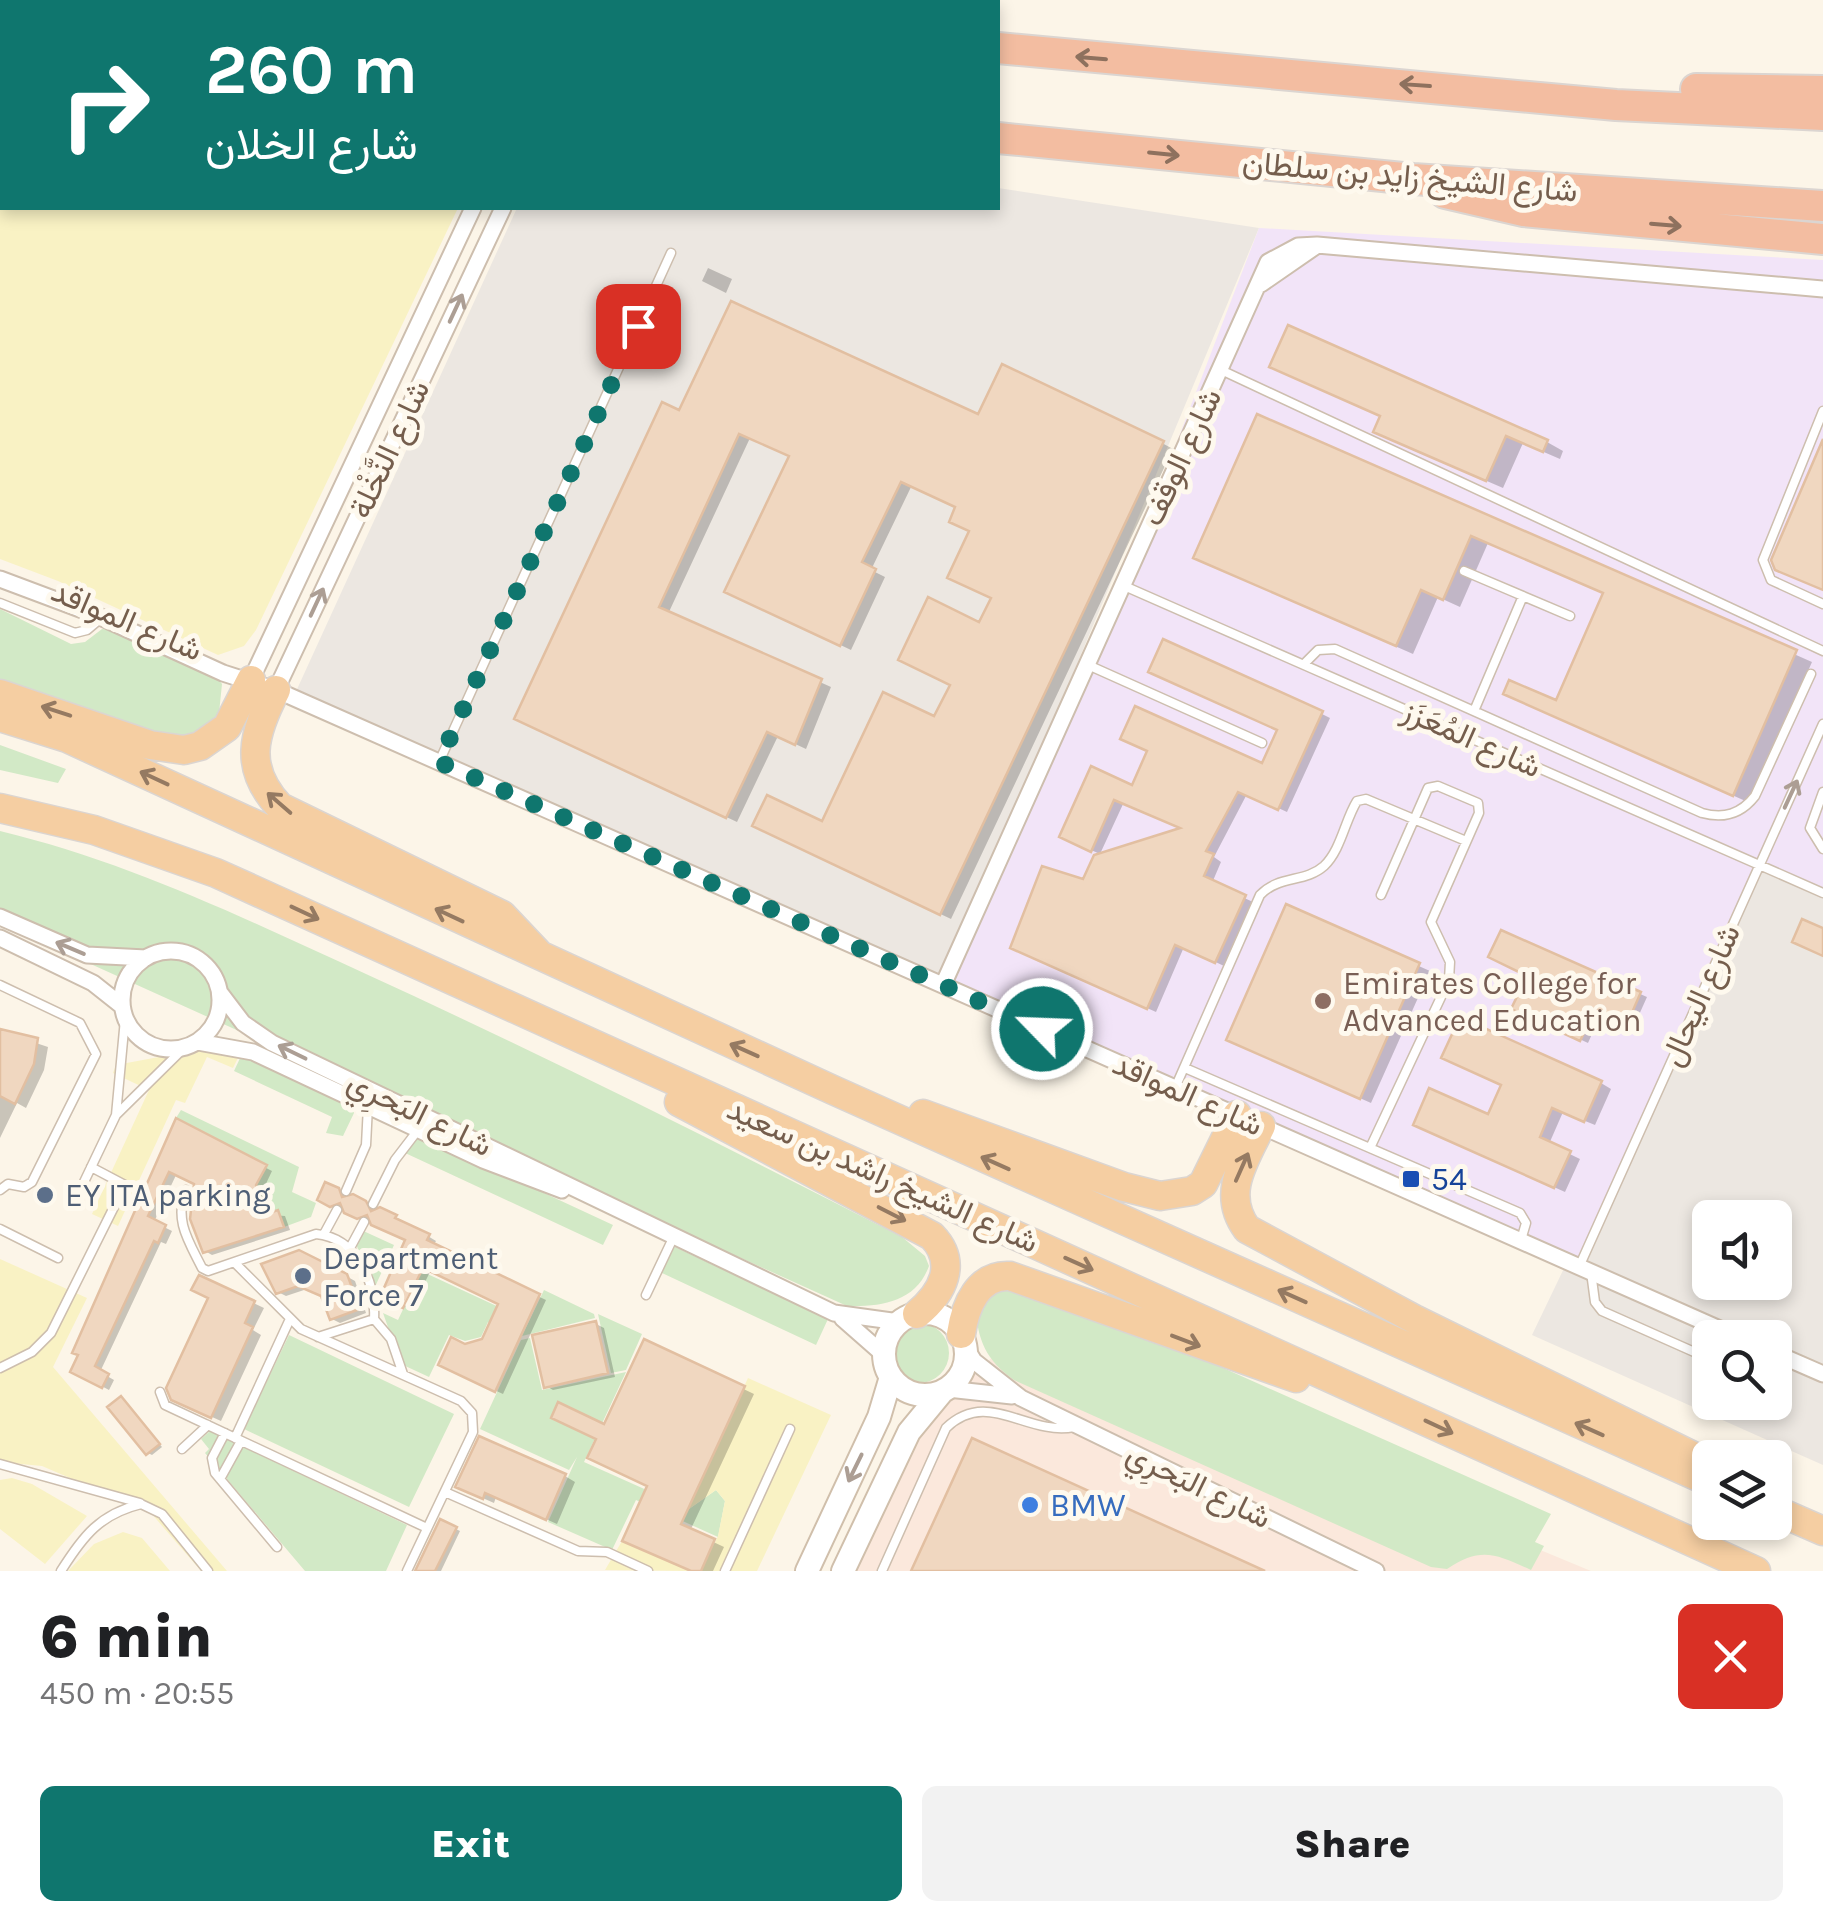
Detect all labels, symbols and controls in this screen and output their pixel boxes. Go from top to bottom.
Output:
text: 260 m [205,29,418,111]
icon: right [40,40,170,170]
one-way arrow [1075,49,1107,68]
one-way arrow [1399,75,1431,94]
text: شارع الخلان [205,118,418,170]
street label: شارع الشيخ زايد بن سلطان [1240,143,1579,213]
one-way arrow [1148,145,1180,164]
one-way arrow [1650,215,1682,234]
pin [596,284,681,369]
one-way arrow [447,294,466,324]
icon: arrive [611,299,666,354]
street label: شارع النَّخْلة [341,374,440,525]
street label: شارع الوقف [1134,383,1232,533]
street label: شارع المواقد [45,572,208,672]
one-way arrow [309,588,328,618]
street label: شارع المُعَزَز [1394,691,1547,788]
one-way arrow [41,701,72,719]
one-way arrow [140,768,170,787]
one-way arrow [1782,780,1801,810]
one-way arrow [267,792,292,815]
one-way arrow [434,904,464,923]
one-way arrow [289,905,319,924]
street label: شارع اليحال [1653,919,1751,1073]
one-way arrow [55,938,86,956]
place label: Emirates College for Advanced Education [1343,965,1642,1039]
position arrow [990,977,1094,1081]
marker: Emirates College for Advanced Education [1312,990,1334,1012]
one-way arrow [729,1040,760,1058]
one-way arrow [277,1041,307,1060]
street label: شارع المواقد [1106,1045,1269,1147]
street label: شارع البَحرِي [338,1063,498,1171]
street label: شارع الشيخ راشد بن سعيد [720,1090,1044,1264]
one-way arrow [1234,1152,1252,1183]
one-way arrow [980,1153,1011,1171]
place label: 54 [1431,1161,1467,1198]
marker: 54 [1400,1168,1422,1190]
place label: EY ITA parking [65,1177,271,1214]
marker: EY ITA parking [34,1184,56,1206]
map controls [1692,1200,1792,1540]
button: sound [1692,1200,1792,1300]
one-way arrow [876,1205,906,1224]
place label: Department Force 7 [323,1240,498,1314]
one-way arrow [1063,1256,1094,1274]
marker: Department Force 7 [292,1265,314,1287]
one-way arrow [1277,1286,1308,1304]
button: search [1692,1320,1792,1420]
one-way arrow [1169,1333,1200,1351]
one-way arrow [1423,1419,1454,1437]
one-way arrow [1574,1419,1605,1437]
street label: شارع البَحرِي [1117,1435,1277,1543]
button: layers [1692,1440,1792,1540]
one-way arrow [844,1452,863,1482]
place label: BMW [1050,1487,1126,1524]
marker: BMW [1019,1494,1041,1516]
text: 6 min [40,1602,213,1672]
button: close [1678,1604,1783,1709]
text: 450 m · 20:55 [40,1675,234,1712]
button: Exit [40,1786,902,1901]
button: Share [922,1786,1783,1901]

